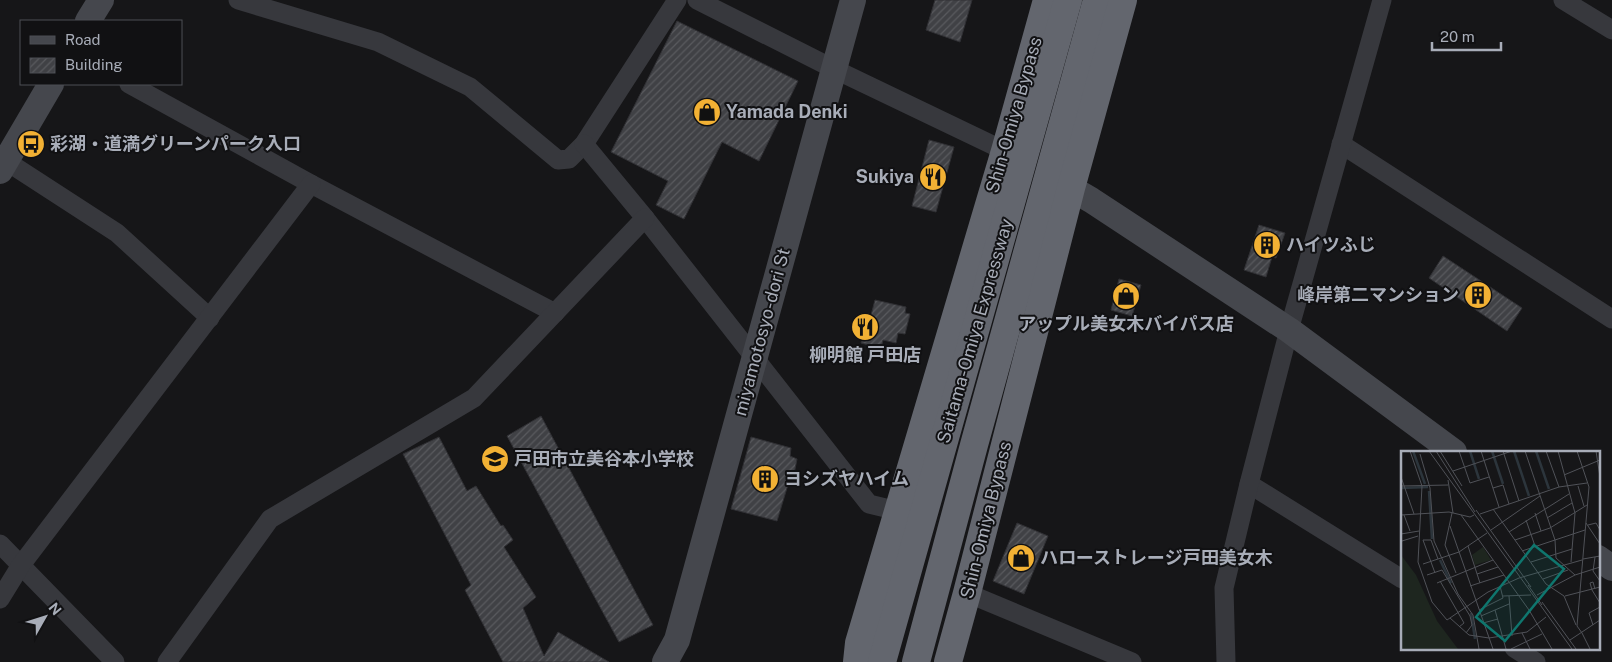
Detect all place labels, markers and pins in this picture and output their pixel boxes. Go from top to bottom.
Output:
shop icon: Yamada Denki [692,97,722,127]
place label: Yamada Denki [726,101,848,122]
bus stop icon: 彩湖・道満グリーンパーク入口 [16,129,46,159]
place label: 彩湖・道満グリーンパーク入口 [50,133,301,154]
restaurant icon: Sukiya [918,162,948,192]
place label: Sukiya [856,166,914,187]
building icon: ハイツふじ [1252,230,1282,260]
place label: ハイツふじ [1286,234,1376,255]
building icon: 峰岸第二マンション [1463,280,1493,310]
shop icon: アップル美女木バイパス店 [1111,281,1141,311]
place label: 峰岸第二マンション [1297,284,1459,305]
restaurant icon: 柳明館 戸田店 [850,312,880,342]
place label: アップル美女木バイパス店 [1018,313,1234,334]
place label: 柳明館 戸田店 [809,344,921,365]
school or university icon: 戸田市立美谷本小学校 [480,444,510,474]
place label: 戸田市立美谷本小学校 [514,448,694,469]
building icon: ヨシズヤハイム [750,464,780,494]
place label: ヨシズヤハイム [784,468,909,489]
shop icon: ハローストレージ戸田美女木 [1006,543,1036,573]
place label: ハローストレージ戸田美女木 [1040,547,1273,568]

